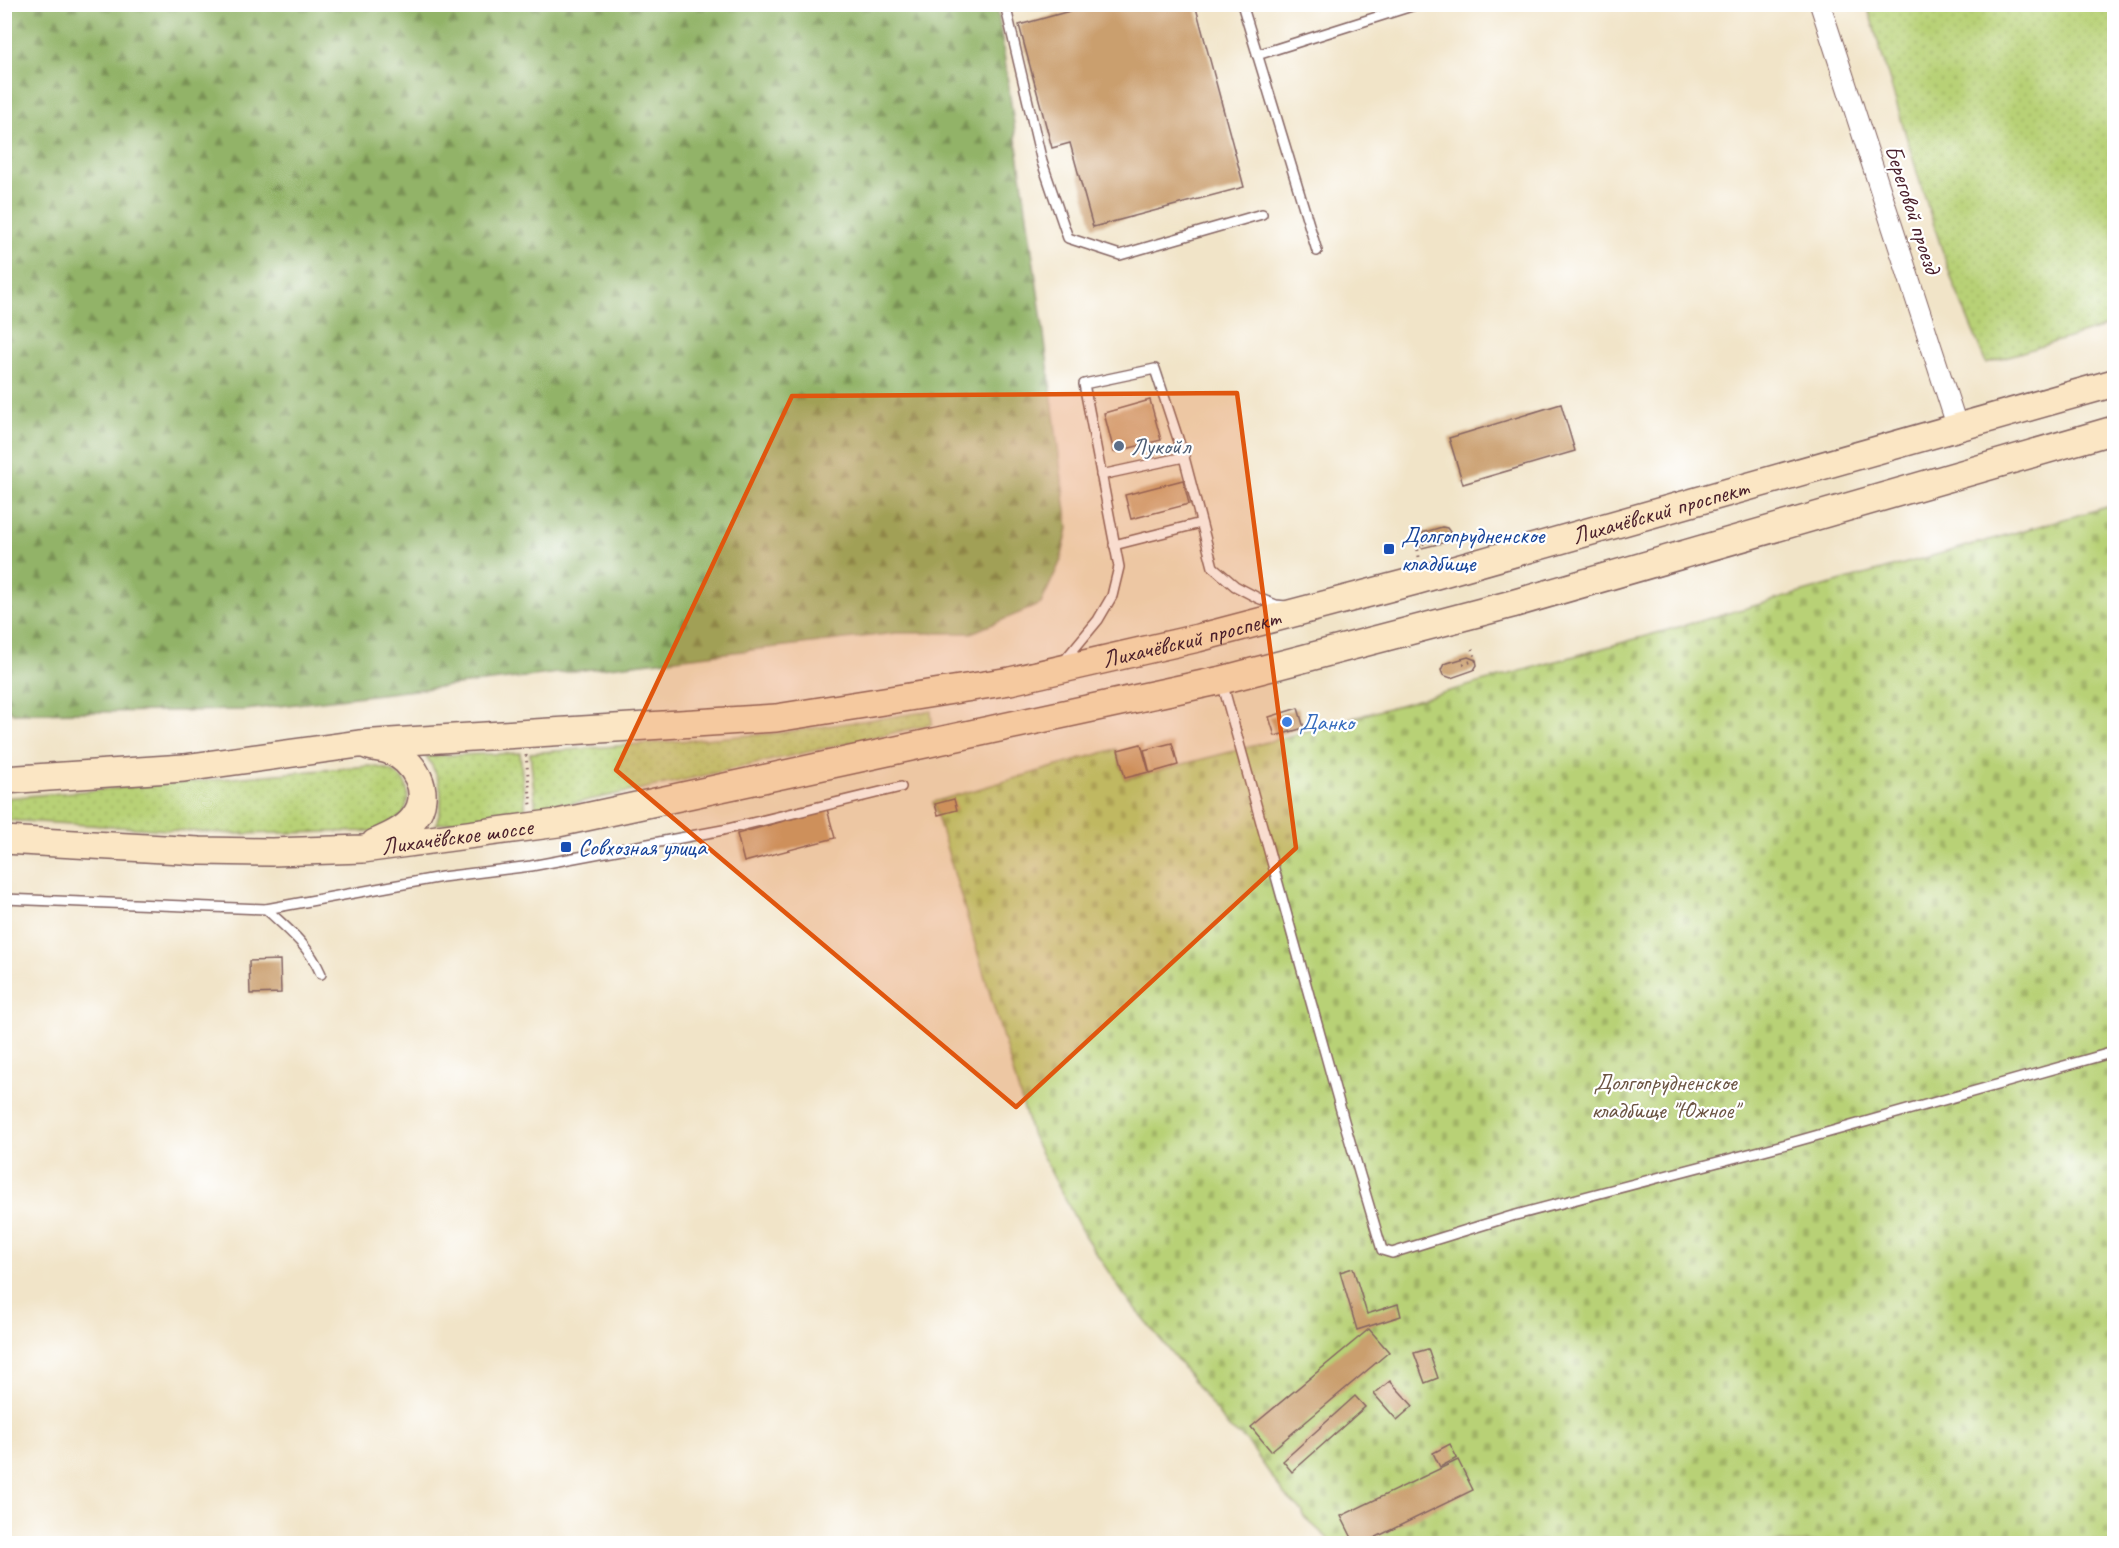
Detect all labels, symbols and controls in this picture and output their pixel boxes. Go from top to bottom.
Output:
street label: Береговой проезд [1878,141,1949,279]
place label: Лукойл [1131,431,1192,461]
marker: Лукойл [1112,439,1126,453]
street label: Лихачёвский проспект [1568,472,1753,551]
place label: Долгопрудненское кладбище [1401,520,1546,578]
marker: Долгопрудненское кладбище [1382,542,1396,556]
street label: Лихачёвский проспект [1099,602,1284,674]
place label: Данко [1299,707,1356,737]
marker: Данко [1280,715,1294,729]
street label: Лихачёвское шоссе [379,811,537,861]
place label: Совхозная улица [578,832,708,862]
marker: Совхозная улица [559,840,573,854]
park label: Долгопрудненское кладбище "Южное" [1591,1067,1744,1125]

